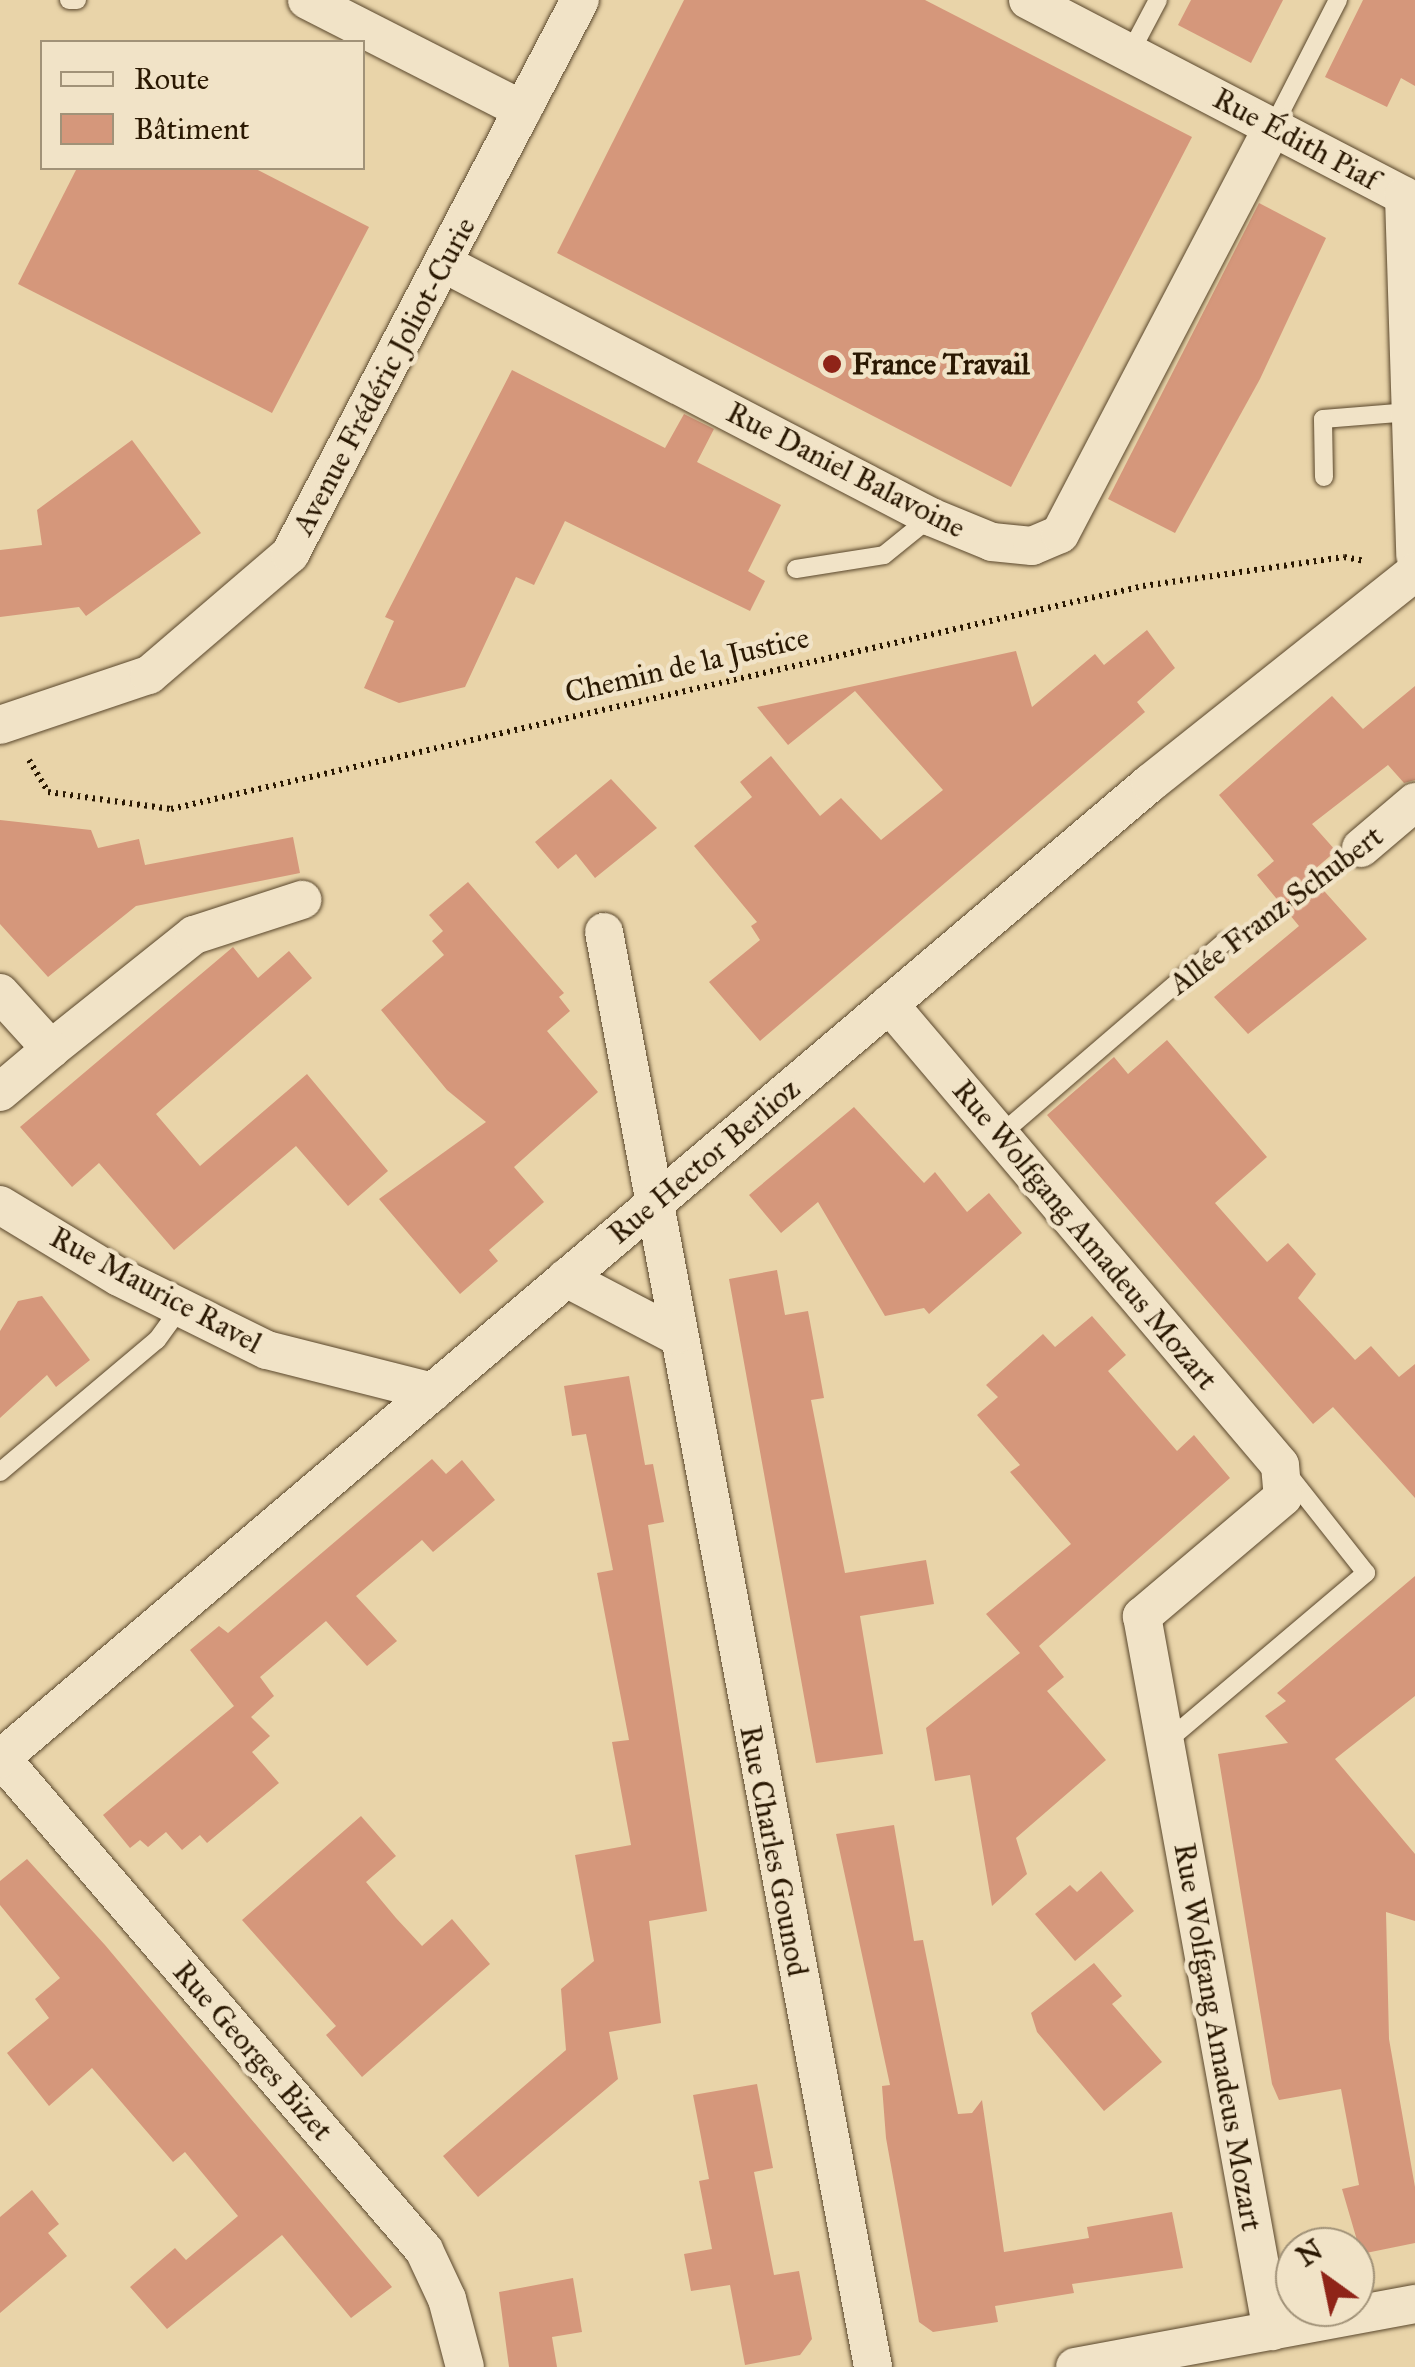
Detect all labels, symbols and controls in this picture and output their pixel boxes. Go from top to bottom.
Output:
legend [40,40,365,170]
text: Route [134,61,209,97]
street label: Rue Édith Piaf [1207,80,1385,198]
text: Bâtiment [134,111,250,147]
street label: Avenue Frédéric Joliot-Curie [285,211,483,541]
place label: France Travail [852,346,1029,382]
marker: France Travail [821,353,843,375]
street label: Rue Daniel Balavoine [721,394,971,546]
street label: Chemin de la Justice [562,619,812,711]
street label: Allée Franz Schubert [1162,818,1390,1002]
street label: Rue Hector Berlioz [601,1070,807,1252]
street label: Rue Wolfgang Amadeus Mozart [945,1073,1225,1397]
street label: Rue Maurice Ravel [44,1219,268,1361]
street label: Rue Charles Gounod [732,1723,816,1979]
street label: Rue Wolfgang Amadeus Mozart [1166,1840,1270,2234]
street label: Rue Georges Bizet [165,1954,341,2148]
north arrow [1275,2227,1375,2327]
text: N [1290,2232,1329,2274]

